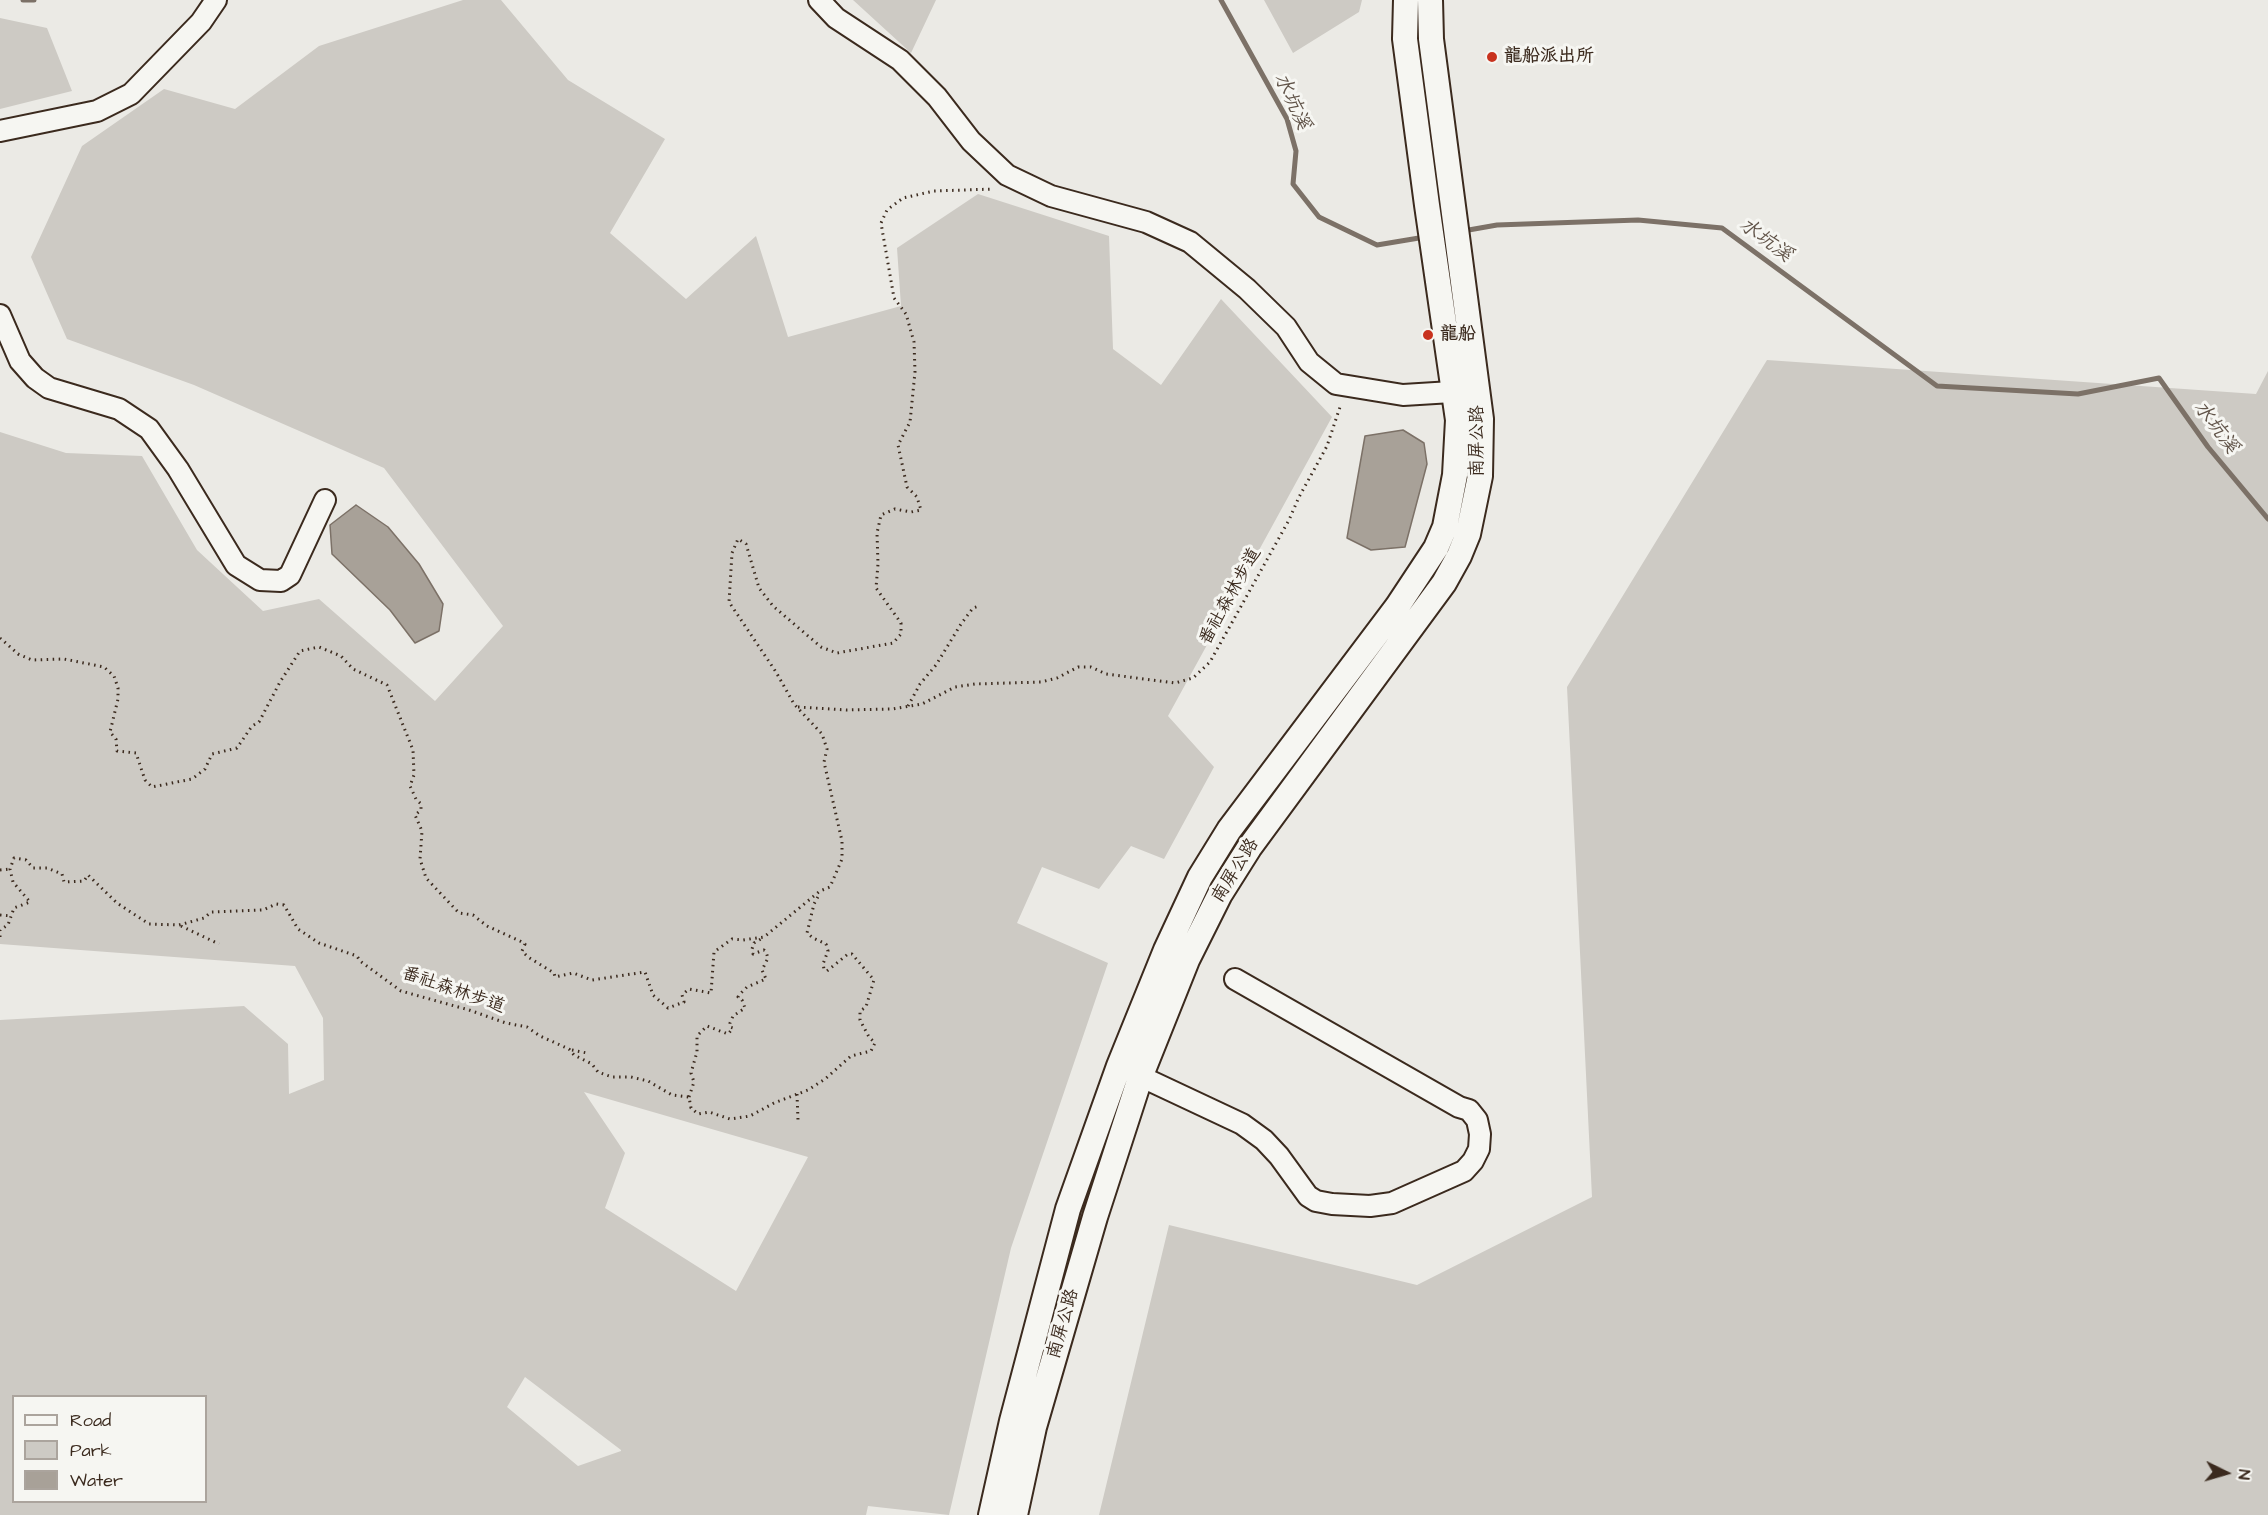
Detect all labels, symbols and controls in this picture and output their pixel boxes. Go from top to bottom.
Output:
place label: 龍船派出所 [1504,46,1594,68]
marker: 龍船派出所 [1485,50,1499,64]
water label: 水坑溪 [1267,70,1315,134]
water label: 水坑溪 [1734,214,1796,268]
place label: 龍船 [1440,324,1476,346]
marker: 龍船 [1421,328,1435,342]
water label: 水坑溪 [2187,397,2243,459]
street label: 南屏公路 [1467,405,1489,477]
street label: 番社森林步道 [1195,545,1267,649]
street label: 南屏公路 [1208,835,1264,907]
street label: 番社森林步道 [398,963,508,1019]
street label: 南屏公路 [1044,1286,1084,1362]
legend [12,1395,207,1503]
text: Road [70,1408,111,1433]
text: Park [70,1438,112,1463]
north arrow [2196,1443,2256,1503]
text: Water [70,1468,123,1493]
text: N [2233,1469,2255,1481]

